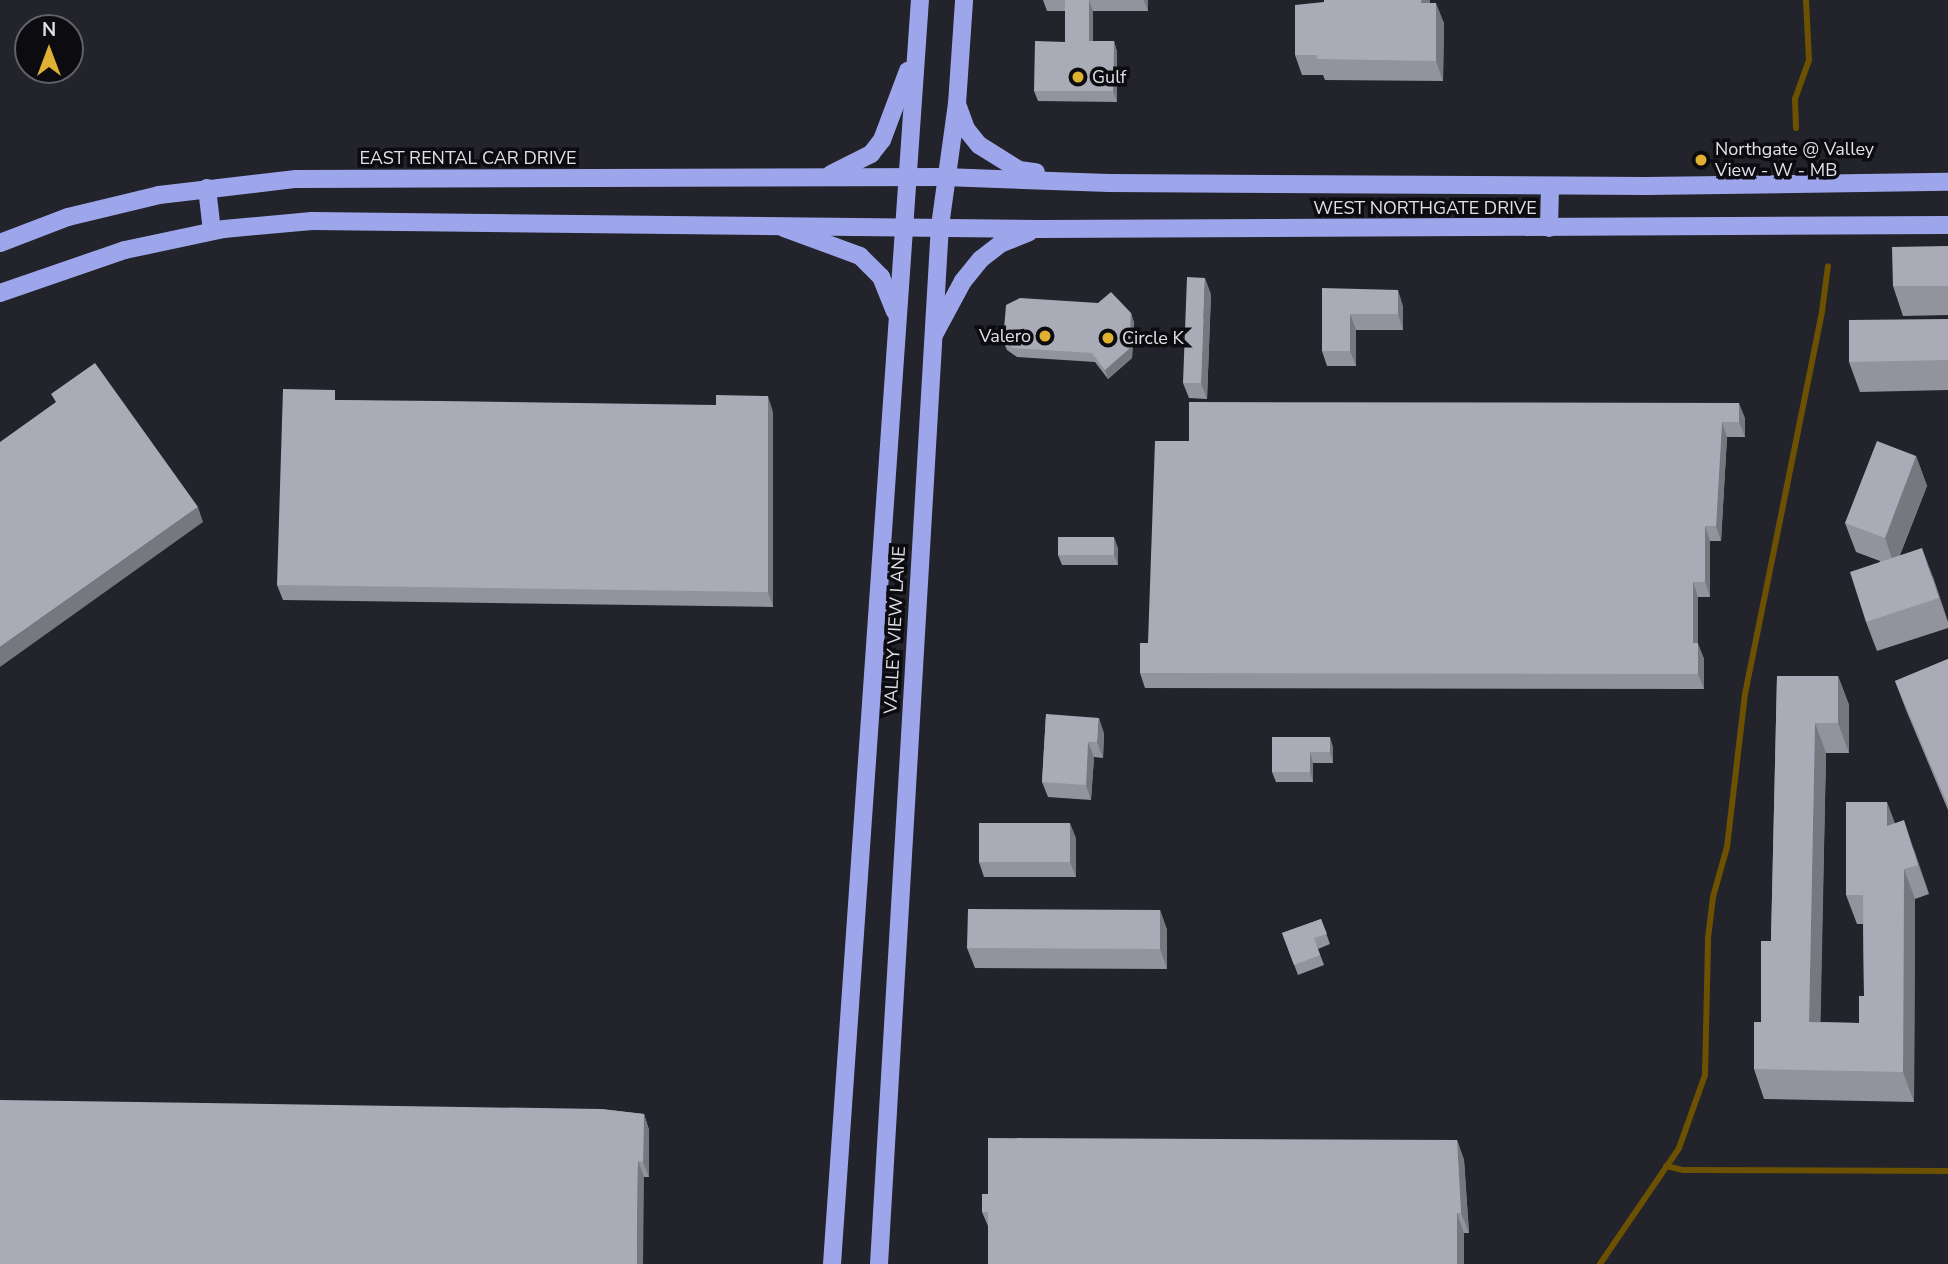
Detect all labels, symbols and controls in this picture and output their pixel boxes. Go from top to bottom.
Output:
north arrow [14,14,84,84]
text: N [42,17,56,43]
place label: Gulf [1092,66,1126,88]
marker: Gulf [1070,69,1086,85]
place label: Northgate @ Valley View - W - MB [1715,139,1874,182]
street label: EAST RENTAL CAR DRIVE [360,147,576,169]
marker: Northgate @ Valley View - W - MB [1693,152,1709,168]
street label: WEST NORTHGATE DRIVE [1313,197,1537,219]
place label: Valero [979,325,1031,347]
place label: Circle K [1122,327,1184,349]
marker: Valero [1037,328,1053,344]
marker: Circle K [1100,330,1116,346]
street label: VALLEY VIEW LANE [880,546,910,714]

